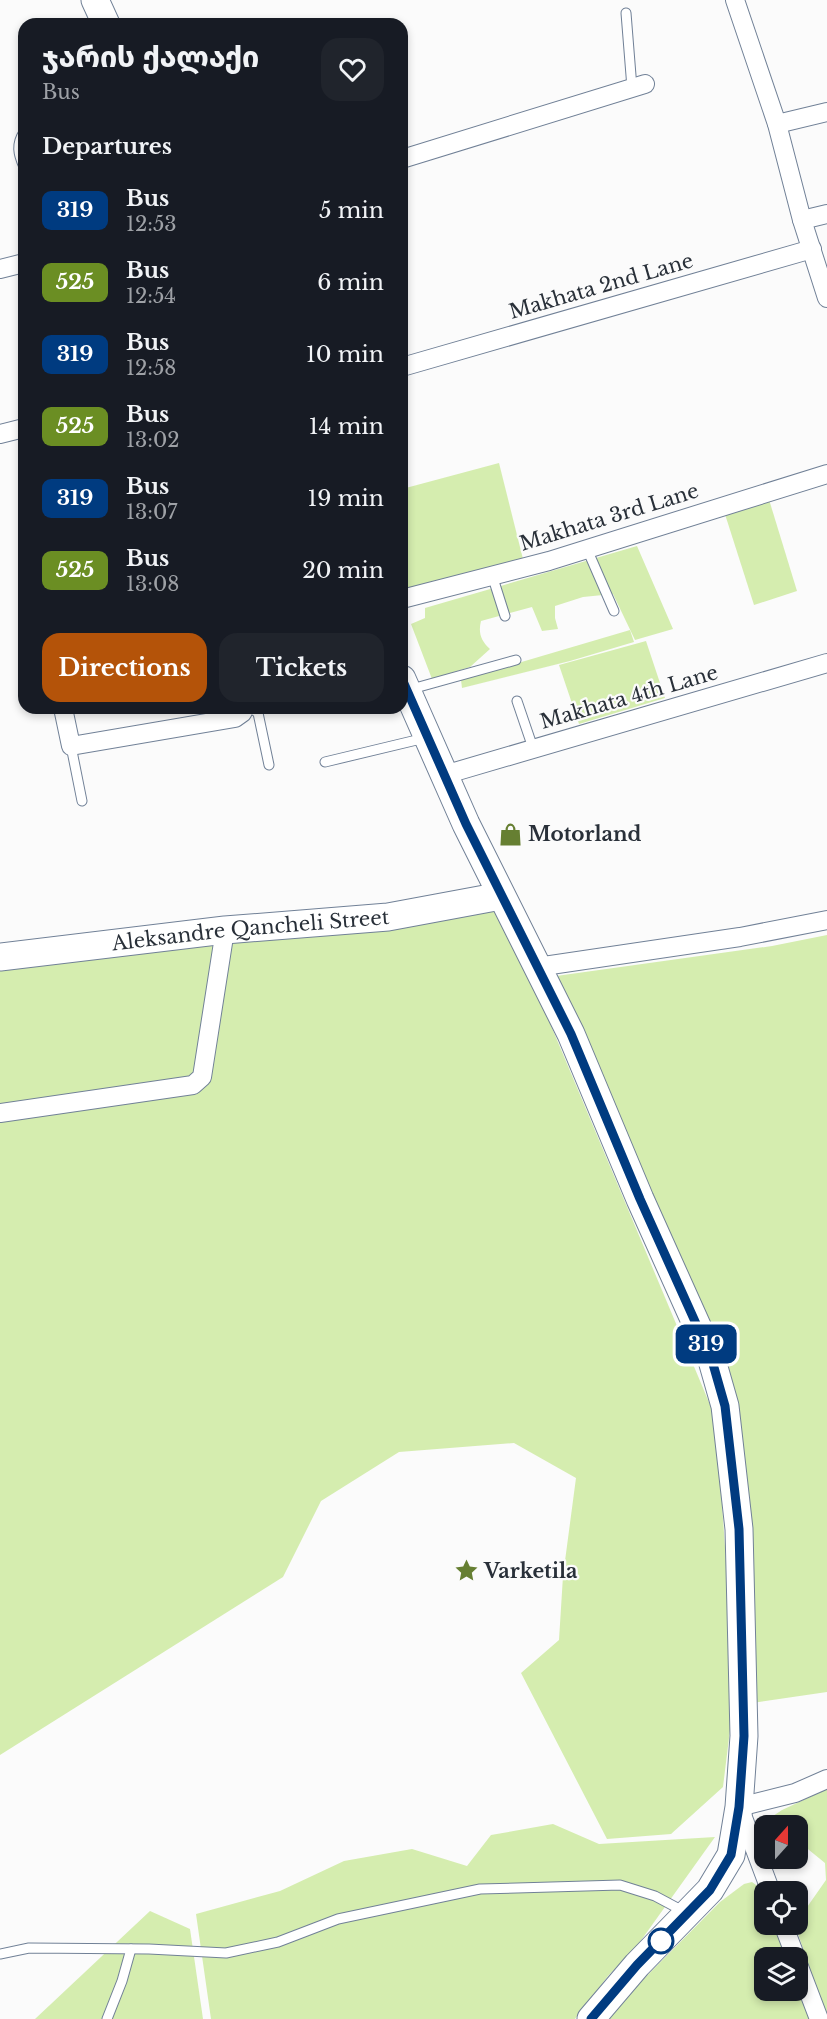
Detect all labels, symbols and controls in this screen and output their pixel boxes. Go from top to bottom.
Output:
button: heart [321,38,384,101]
text: ჯარის ქალაქი [42,40,259,75]
text: Bus [42,80,80,104]
text: Departures [42,133,172,160]
text: Bus [126,185,169,212]
text: 319 [57,197,93,223]
text: 5 min [319,197,384,224]
text: 12:53 [126,212,177,236]
street label: Makhata 2nd Lane [506,248,696,324]
text: Bus [126,257,169,284]
text: 525 [56,269,94,295]
text: 6 min [317,269,384,296]
text: 12:54 [126,284,176,308]
text: Bus [126,329,169,356]
text: 319 [57,341,93,367]
text: 10 min [306,341,384,368]
text: 12:58 [126,356,176,380]
text: Bus [126,401,169,428]
text: 525 [56,413,94,439]
text: 14 min [309,413,384,440]
text: 13:02 [126,428,180,452]
text: Bus [126,473,169,500]
street label: Makhata 3rd Lane [517,478,701,556]
text: 319 [57,485,93,511]
text: 19 min [307,485,384,512]
text: 13:07 [126,500,177,524]
text: Bus [126,545,169,572]
text: 525 [56,557,94,583]
text: 20 min [302,557,384,584]
text: 13:08 [126,572,179,596]
button: Directions [42,633,207,702]
button: Tickets [219,633,384,702]
street label: Makhata 4th Lane [537,660,721,734]
shop icon: Motorland [497,821,523,847]
place label: Motorland [528,822,642,846]
street label: Aleksandre Qancheli Street [109,905,391,956]
line badge: 319 [672,1324,740,1364]
text: 319 [688,1331,724,1357]
place icon: Varketila [453,1558,479,1584]
place label: Varketila [483,1559,578,1583]
north arrow [754,1815,808,1869]
map controls [754,1815,808,2001]
button: locate [754,1881,808,1935]
unlabelled marker [648,1928,674,1954]
button: layers [754,1947,808,2001]

